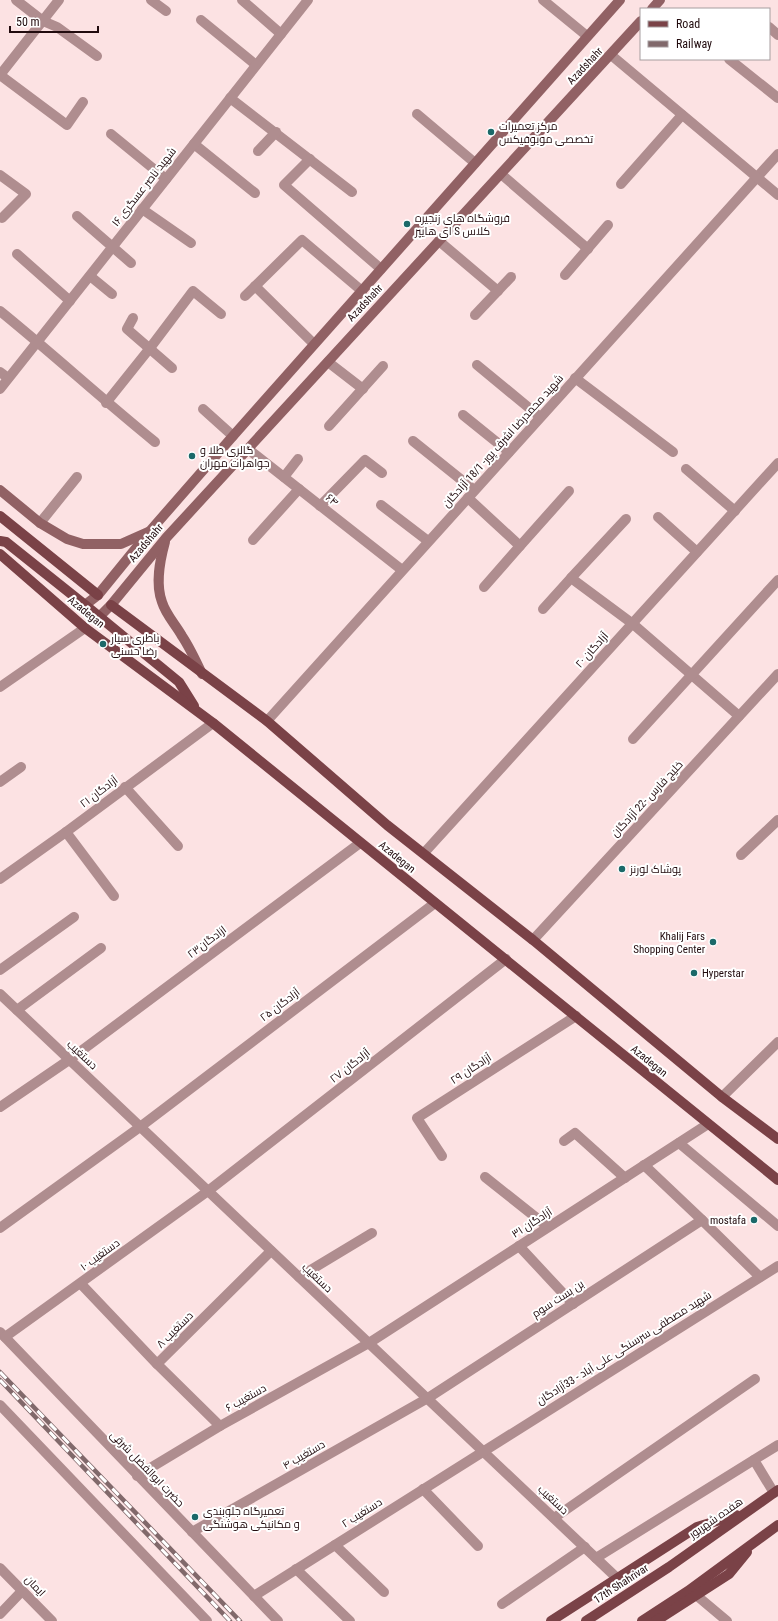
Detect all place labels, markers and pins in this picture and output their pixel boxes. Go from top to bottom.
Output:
place label: مرکز تعمیرات تخصصی موبوفیکس [499,120,593,146]
marker: مرکز تعمیرات تخصصی موبوفیکس [486,127,496,137]
place label: فروشگاه های زنجیره ای هایپر S کلاس [414,212,510,238]
marker: فروشگاه های زنجیره ای هایپر S کلاس [402,219,412,229]
place label: گالری طلا و جواهرات مهران [200,444,270,470]
marker: گالری طلا و جواهرات مهران [187,451,197,461]
place label: باطری سیار رضا حسنی [110,632,160,658]
marker: باطری سیار رضا حسنی [98,639,108,649]
place label: پوشاک لورنز [629,863,681,876]
marker: پوشاک لورنز [617,864,627,874]
place label: Khalij Fars Shopping Center [633,930,706,956]
marker: Khalij Fars Shopping Center [708,937,718,947]
place label: Hyperstar [702,967,745,980]
marker: Hyperstar [689,968,699,978]
place label: mostafa [710,1214,746,1227]
marker: mostafa [749,1215,759,1225]
place label: تعمیرگاه جلوبندی و مکانیکی هوشنگی [203,1505,300,1531]
marker: تعمیرگاه جلوبندی و مکانیکی هوشنگی [190,1512,200,1522]

